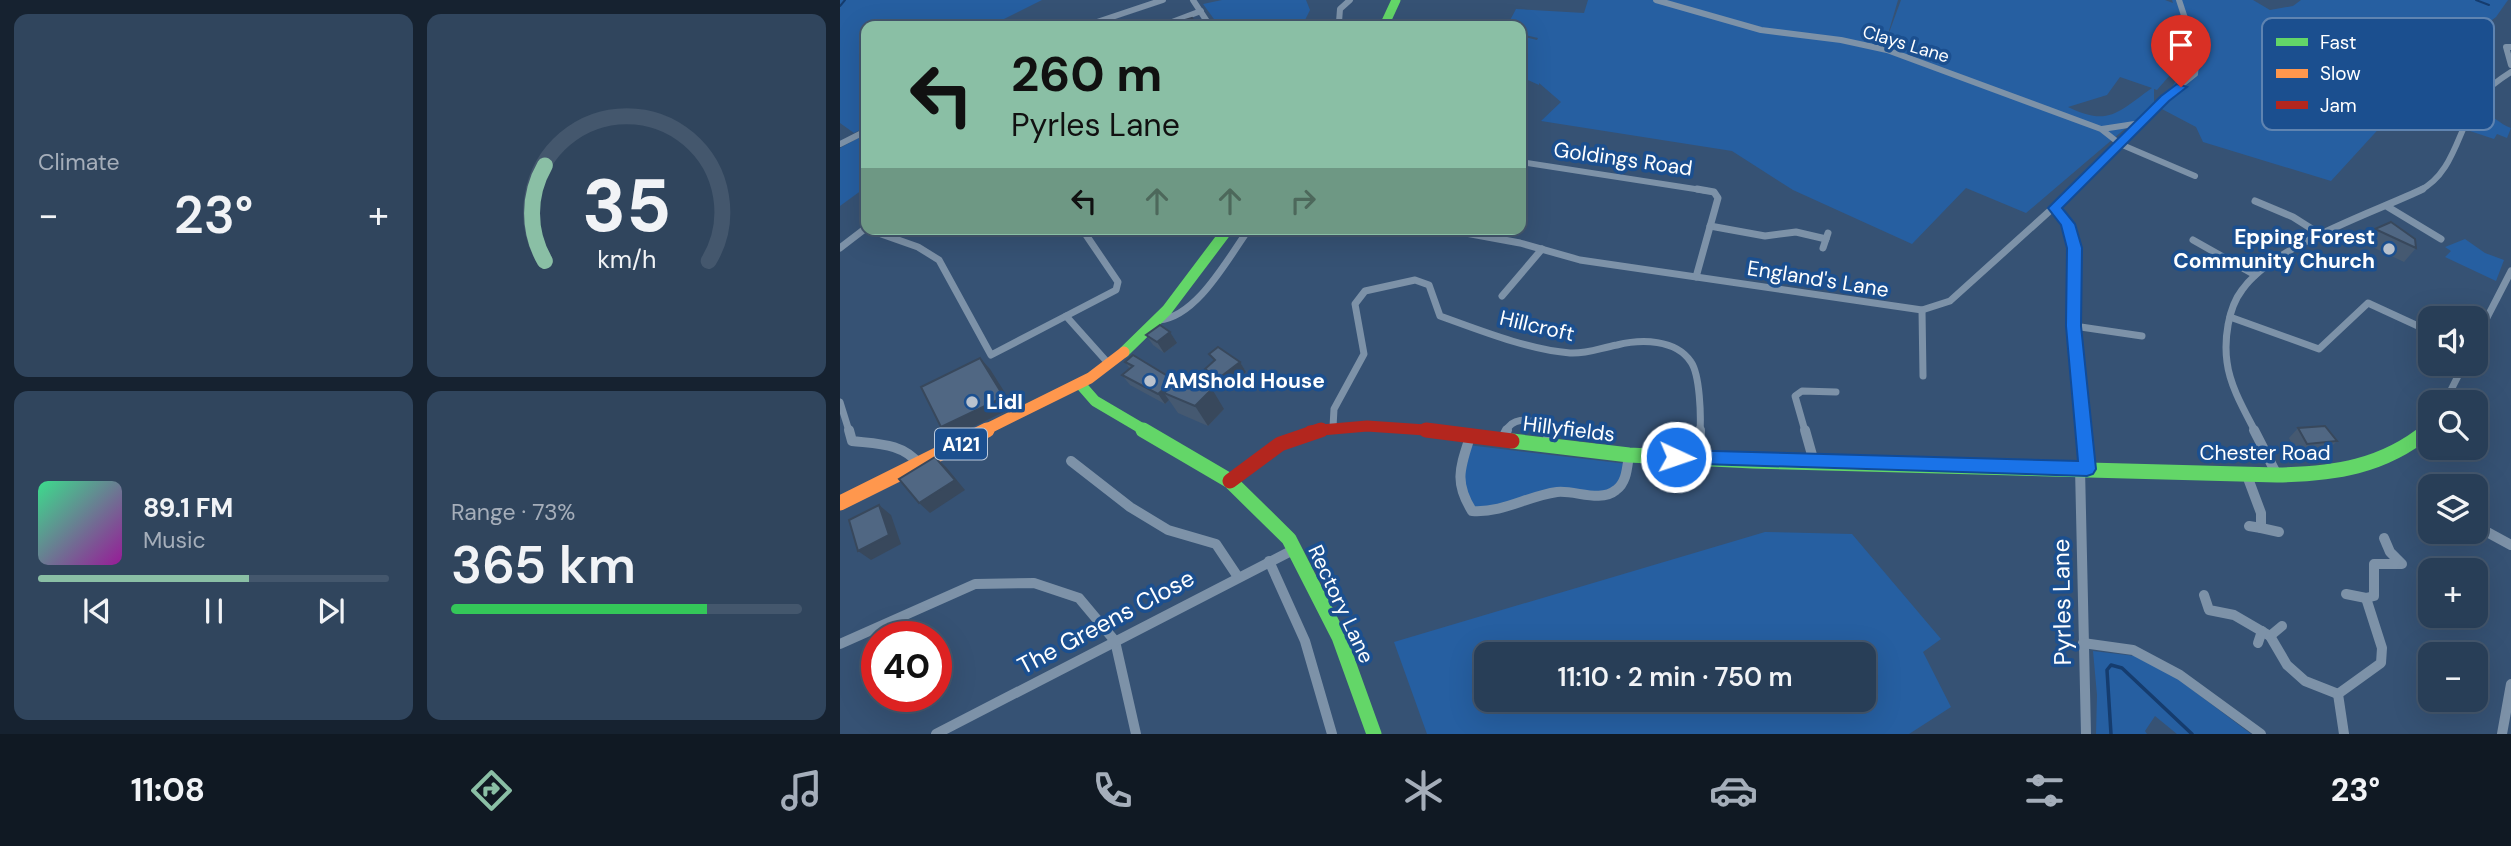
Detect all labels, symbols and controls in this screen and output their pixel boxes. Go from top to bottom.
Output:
pin [2151,15,2211,87]
legend [2262,18,2494,130]
street label: Clays Lane [1860,19,1952,69]
icon: arrive [2162,26,2200,64]
text: Fast [2320,30,2356,55]
text: 260 m [1011,42,1162,106]
icon: left [896,49,987,140]
text: Slow [2320,61,2361,86]
text: Jam [2320,93,2357,118]
text: Pyrles Lane [1011,104,1180,146]
street label: Goldings Road [1552,135,1694,183]
text: Climate [38,147,120,177]
text: 35 [582,160,671,255]
text: 23° [174,181,253,249]
icon: left [1065,182,1103,220]
icon: ahead [1138,182,1176,220]
icon: ahead [1211,182,1249,220]
icon: right [1284,182,1322,220]
text: − [38,190,59,240]
text: + [368,190,389,240]
place label: Epping Forest Community Church [2173,223,2375,275]
marker: Epping Forest Community Church [2381,241,2397,257]
text: km/h [597,243,656,276]
street label: England's Lane [1745,254,1891,304]
street label: Hillcroft [1497,304,1577,348]
map controls [2418,306,2488,712]
button: sound [2418,306,2488,376]
place label: AMShold House [1164,367,1325,395]
marker: AMShold House [1142,373,1158,389]
place label: Lidl [986,388,1023,416]
button: search [2418,390,2488,460]
marker: Lidl [964,394,980,410]
street label: Hillyfields [1521,409,1617,449]
position arrow [1639,420,1713,494]
road number: A121 [935,428,987,460]
street label: Chester Road [2199,439,2331,467]
button: layers [2418,474,2488,544]
text: 89.1 FM [143,491,233,525]
text: Range · 73% [451,497,575,527]
text: Music [143,525,206,555]
text: 365 km [451,531,636,599]
street label: Pyrles Lane [2045,538,2078,666]
street label: Rectory Lane [1301,540,1381,668]
button: + [2418,558,2488,628]
street label: The Greens Close [1012,562,1200,681]
icon: previous [78,592,116,630]
icon: pause [195,592,233,630]
icon: next [312,592,350,630]
speed limit sign: 40 [861,621,952,712]
button: − [2418,642,2488,712]
text: 11:10 · 2 min · 750 m [1557,660,1793,694]
icon: directions [467,766,516,815]
icon: music [777,766,826,815]
icon: phone [1088,766,1137,815]
icon: climate [1399,766,1448,815]
icon: car [1709,766,1758,815]
icon: filters [2020,766,2069,815]
text: 11:08 [131,769,205,811]
text: 23° [2331,769,2380,811]

